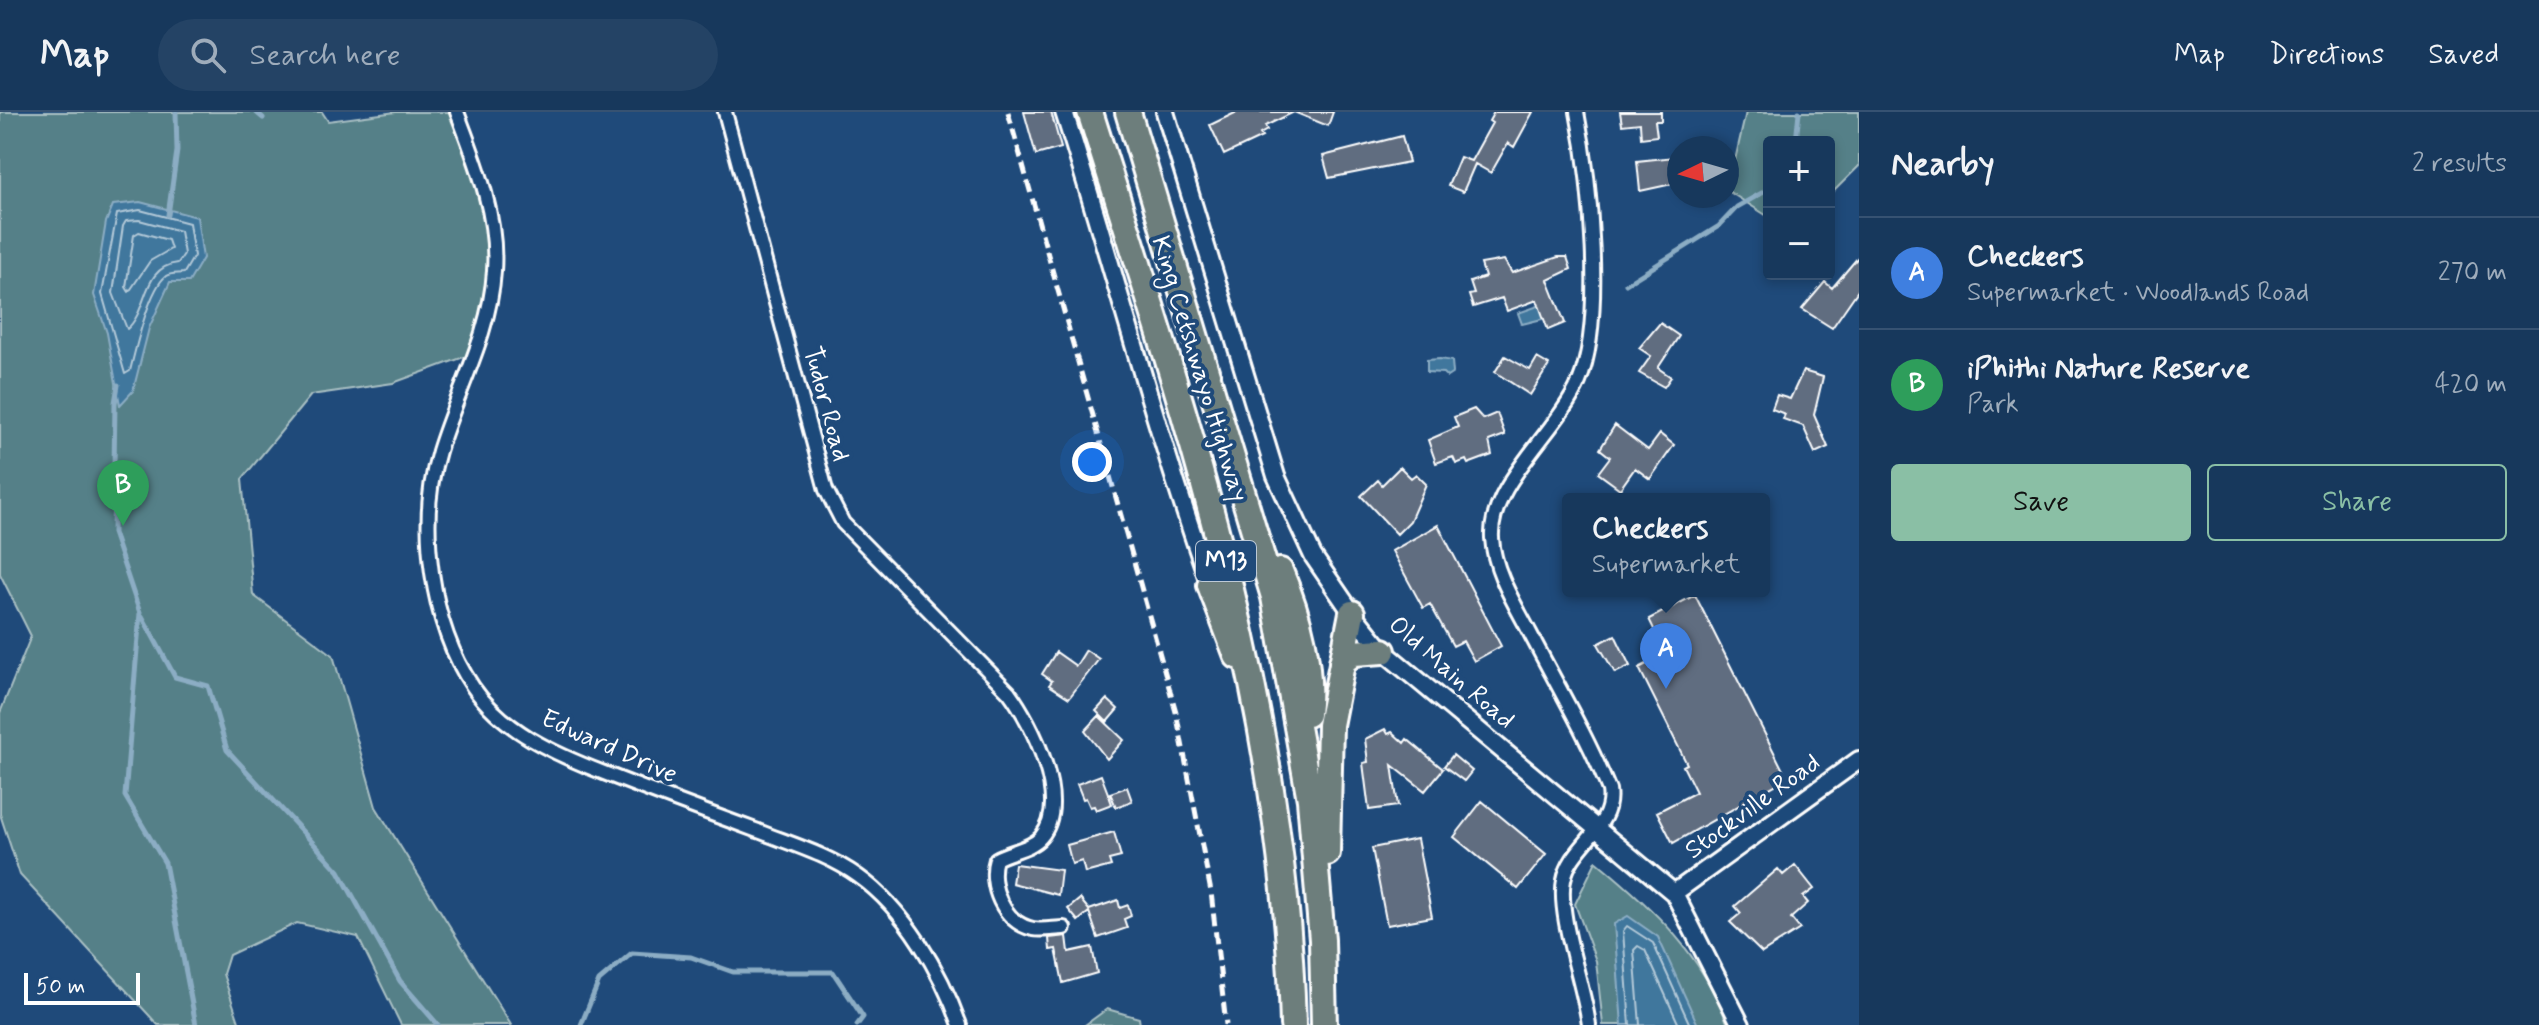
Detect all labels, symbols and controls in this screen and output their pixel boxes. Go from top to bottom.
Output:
search box [158,19,718,91]
text: Map [40,31,110,80]
icon: search [186,33,230,77]
text: Search here [250,36,401,75]
text: Map [2174,37,2225,74]
text: Directions [2269,37,2384,74]
text: Saved [2428,37,2499,74]
north arrow [1667,136,1739,208]
map controls [1763,136,1835,280]
button: + [1763,136,1835,208]
text: Nearby [1891,142,1995,187]
text: 2 results [2412,147,2507,181]
button: − [1763,208,1835,280]
street label: King Cetshwayo Highway [1140,232,1256,506]
text: Checkers [1967,237,2084,276]
text: A [1908,256,1926,290]
text: 270 m [2438,256,2507,290]
text: Supermarket · Woodlands Road [1967,276,2309,310]
street label: Tudor Road [794,343,858,465]
text: iPhithi Nature Reserve [1967,349,2250,388]
text: B [1909,368,1925,402]
text: 420 m [2435,368,2507,402]
text: Park [1967,388,2019,422]
your location [1072,442,1112,482]
pin: B [97,460,149,526]
button: Save [1891,464,2191,541]
button: Share [2207,464,2507,541]
popup [1562,493,1770,597]
text: Checkers [1592,509,1708,548]
road number: M13 [1196,541,1256,581]
text: Supermarket [1592,548,1740,582]
street label: Old Main Road [1381,609,1521,737]
pin: A [1640,623,1692,689]
street label: Edward Drive [535,702,683,792]
street label: Stockville Road [1679,746,1827,868]
scale bar [24,969,140,1005]
text: 50 m [36,973,85,1001]

